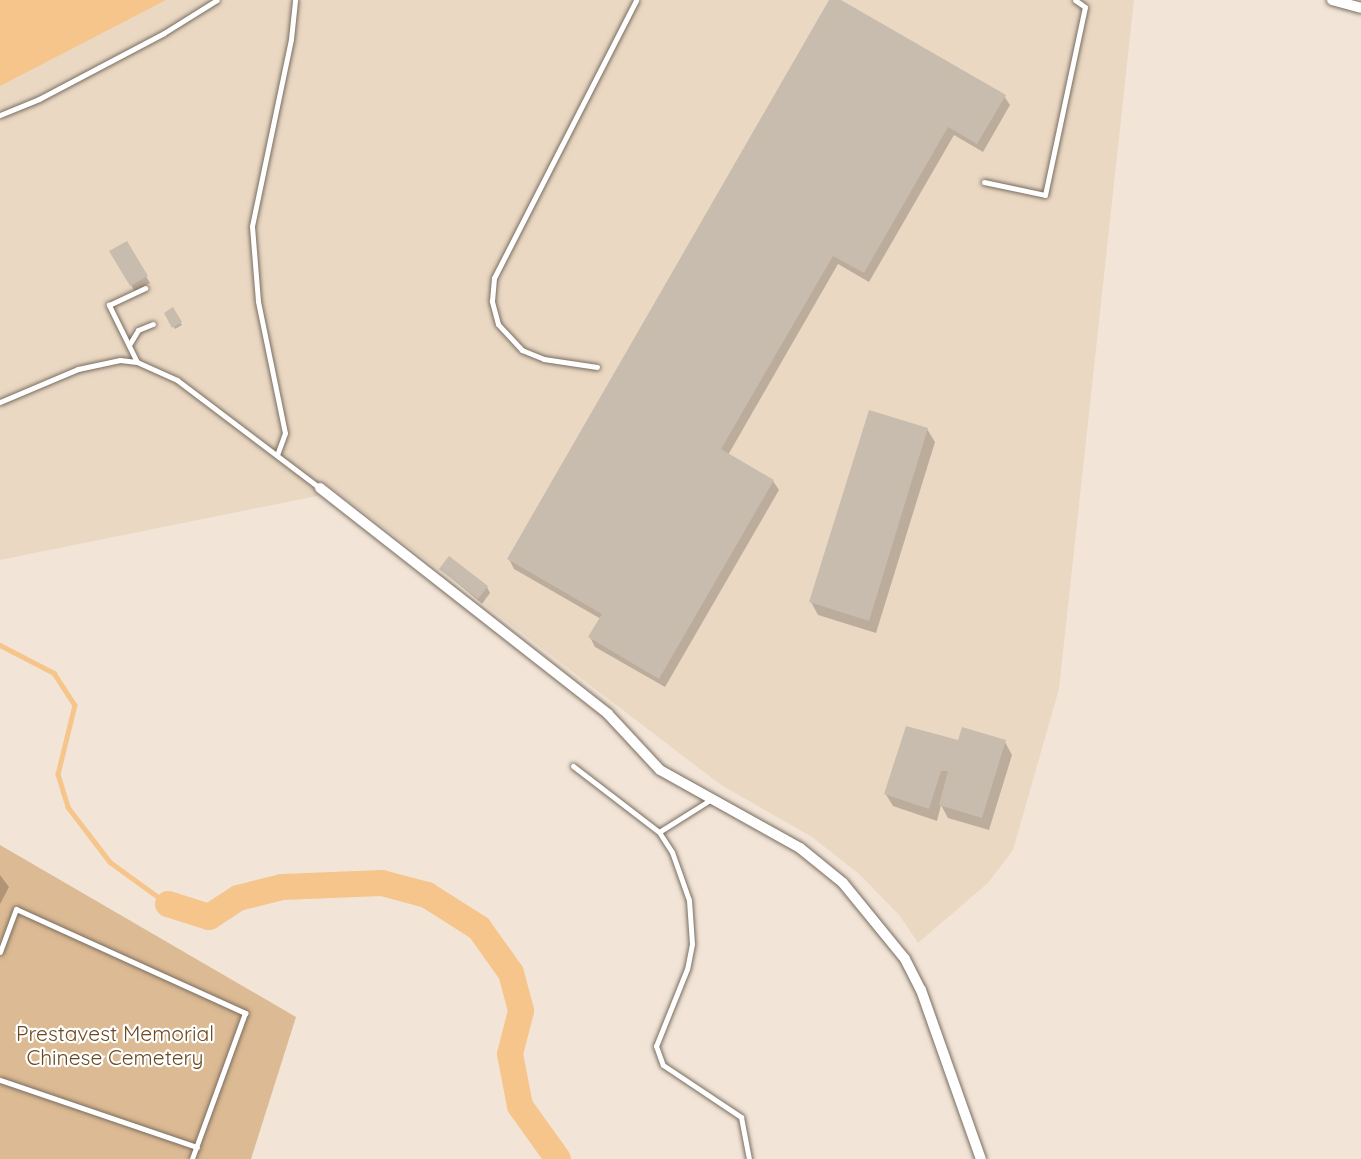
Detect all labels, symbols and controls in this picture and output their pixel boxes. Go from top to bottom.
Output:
park label: Prestavest Memorial Chinese Cemetery [16,1020,214,1070]

